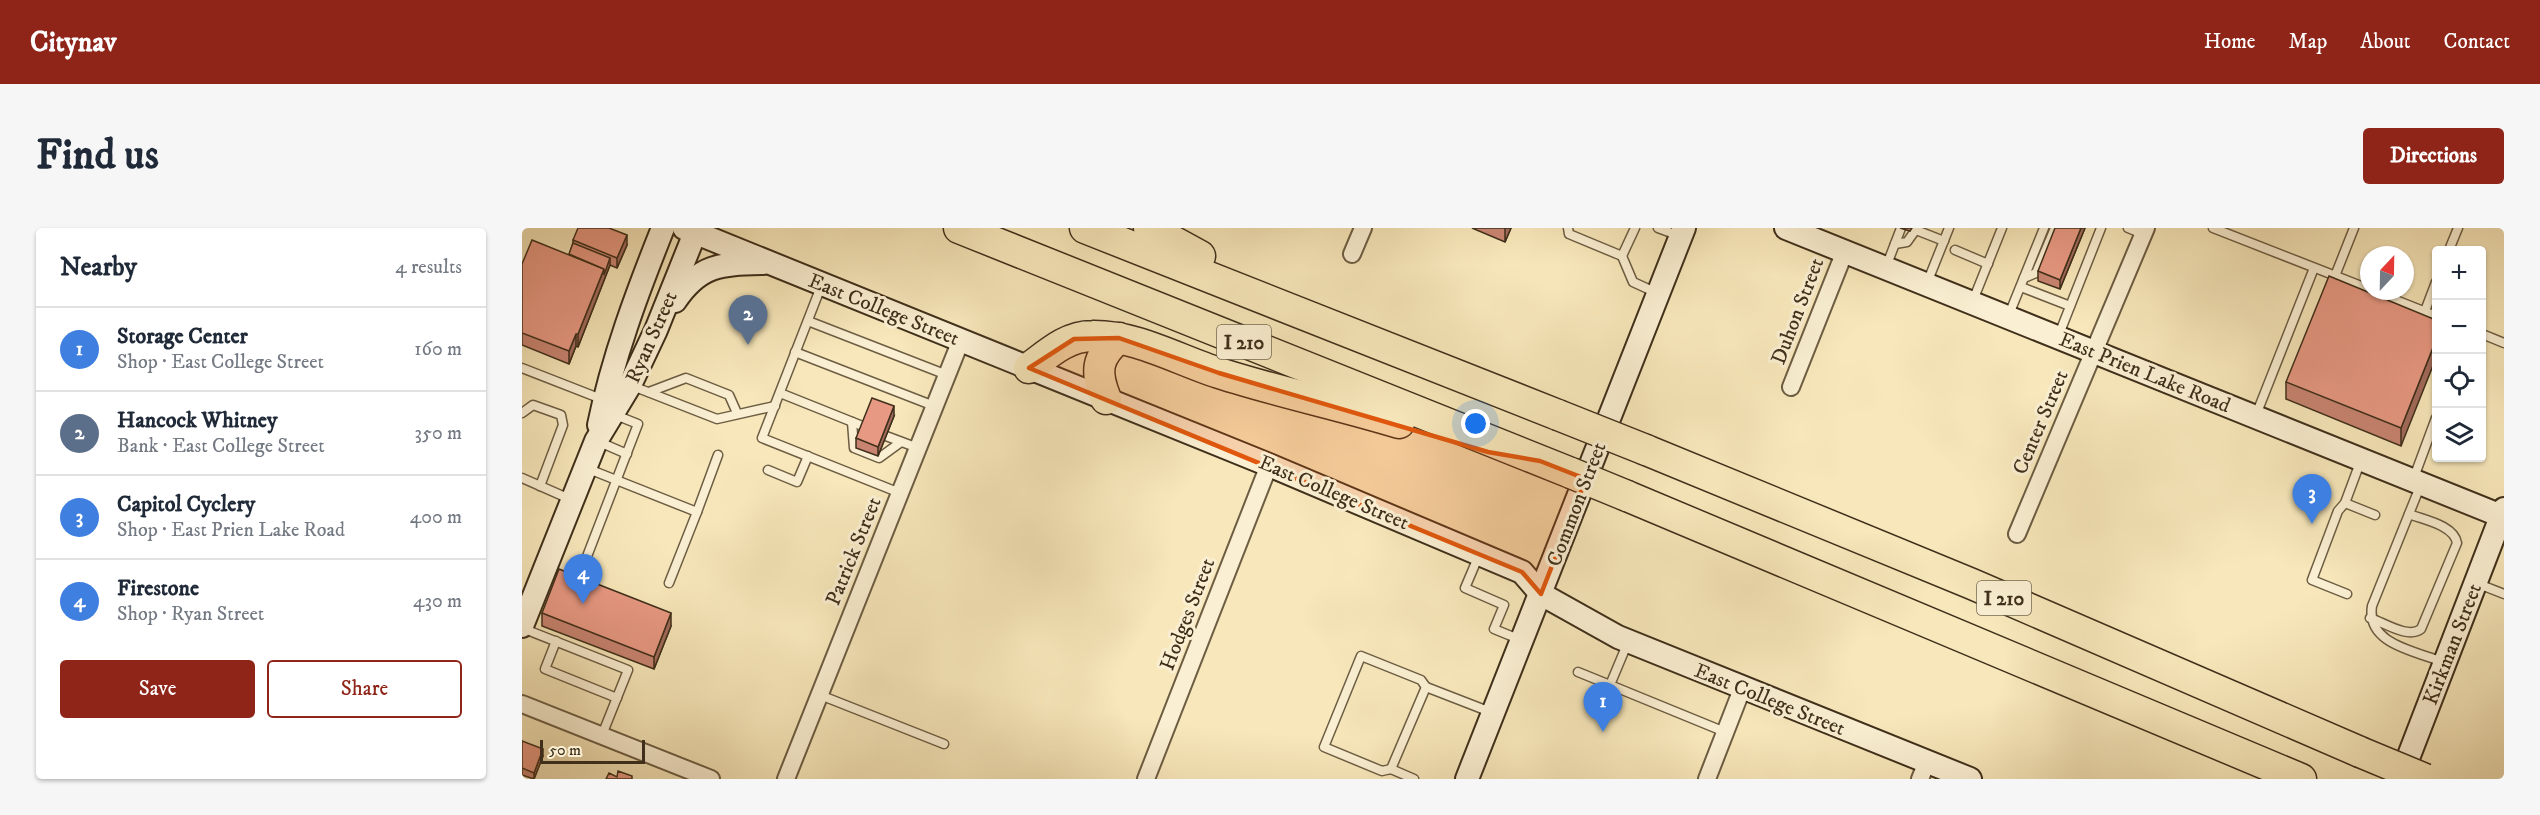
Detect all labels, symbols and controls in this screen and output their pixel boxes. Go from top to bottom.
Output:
text: Citynav [30,25,117,60]
text: Home [2204,29,2256,55]
text: Map [2289,29,2327,55]
text: About [2360,29,2411,55]
text: Contact [2444,29,2510,55]
button: Directions [2363,128,2504,184]
text: Find us [36,130,159,182]
north arrow [2360,246,2414,300]
map controls [2432,246,2486,462]
button: + [2432,246,2486,300]
text: Nearby [60,251,137,284]
street label: Duhon Street [1766,254,1830,368]
text: 4 results [395,255,462,280]
street label: East College Street [804,268,963,352]
street label: Ryan Street [620,287,684,387]
pin: 2 [728,296,768,345]
button: − [2432,300,2486,354]
text: Storage Center [117,323,248,350]
road number: I 210 [1217,325,1271,359]
street label: East Prien Lake Road [2055,327,2235,419]
text: 1 [76,337,83,362]
text: 160 m [414,337,462,362]
text: Shop · East College Street [117,350,324,375]
button: locate [2432,354,2486,408]
street label: Center Street [2007,366,2075,479]
text: Hancock Whitney [117,407,277,434]
button: layers [2432,408,2486,462]
your location [1461,409,1490,438]
text: 2 [75,421,84,446]
text: 350 m [415,421,462,446]
text: Bank · East College Street [117,434,325,459]
street label: Common Street [1541,438,1613,570]
street label: East College Street [1255,450,1413,536]
pin: 3 [2292,474,2332,524]
text: Capitol Cyclery [117,491,255,518]
street label: Patrick Street [820,493,888,609]
text: 3 [76,505,83,530]
text: 400 m [410,505,462,530]
text: Shop · East Prien Lake Road [117,518,345,543]
pin: 4 [564,554,602,604]
street label: Hodges Street [1155,554,1221,674]
text: Firestone [117,575,199,602]
street label: Kirkman Street [2418,580,2488,709]
road number: I 210 [1977,581,2031,615]
text: 4 [74,589,85,614]
text: 430 m [413,589,462,614]
text: Shop · Ryan Street [117,602,264,627]
street label: East College Street [1690,658,1849,742]
button: Save [60,660,255,718]
button: Share [267,660,462,718]
pin: 1 [1584,682,1622,732]
scale bar [540,737,645,764]
text: 50 m [549,740,581,760]

